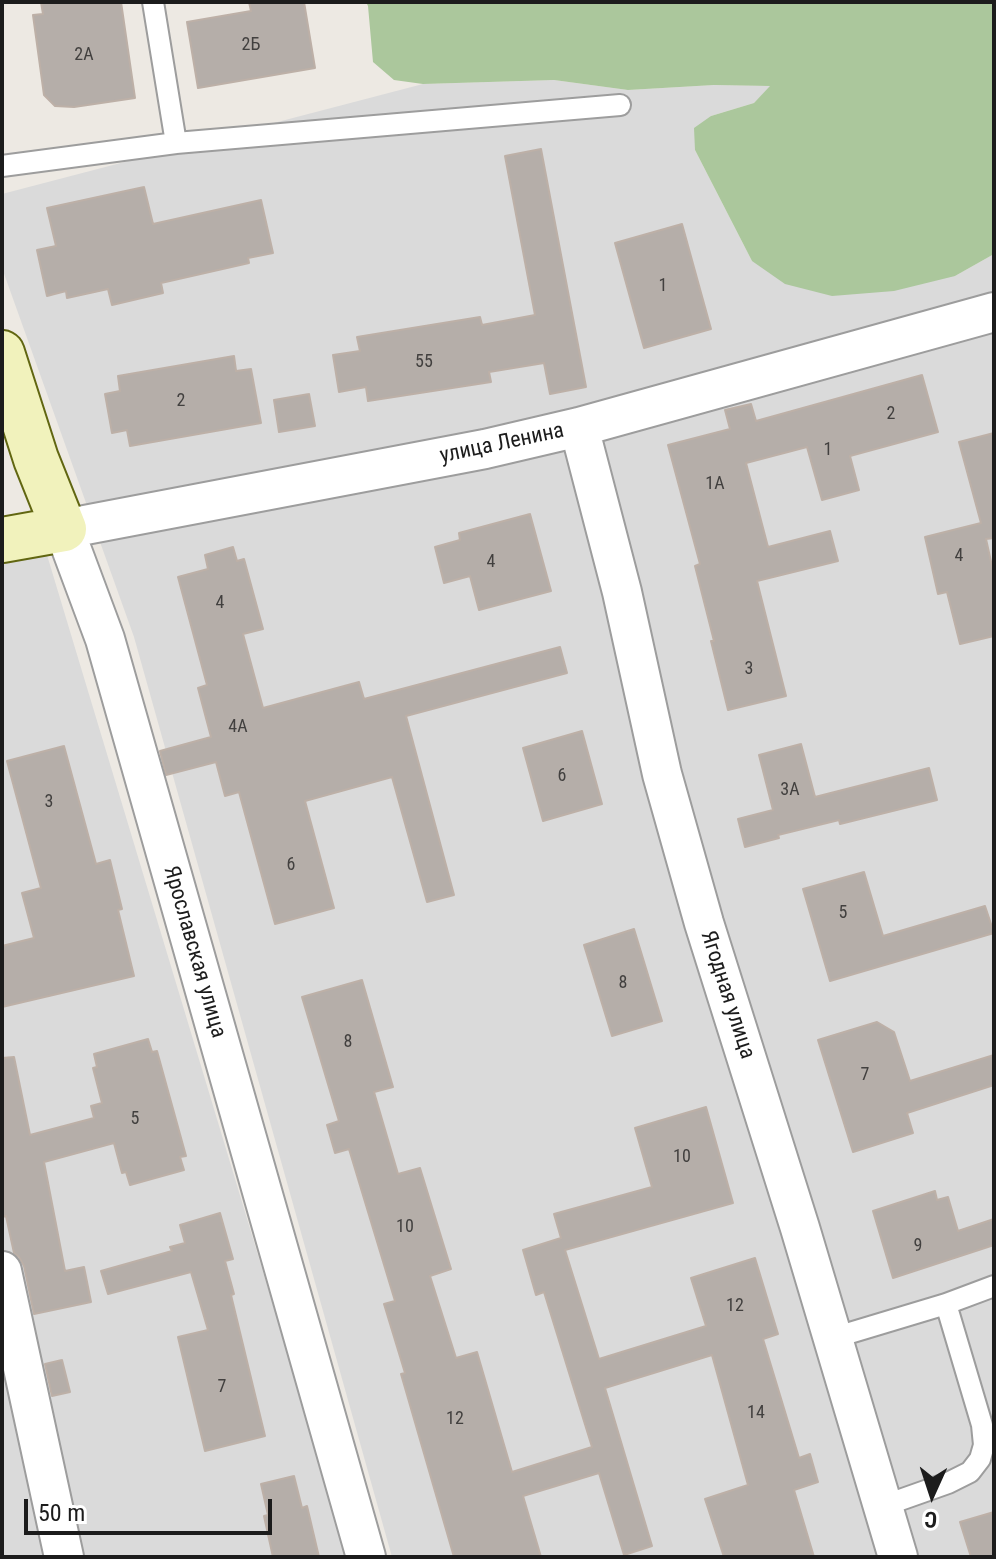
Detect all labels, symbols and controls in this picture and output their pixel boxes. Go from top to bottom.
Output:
house number: 2Б [242,34,260,56]
house number: 2А [74,44,94,66]
house number: 1 [659,275,667,297]
house number: 55 [415,351,433,373]
house number: 2 [177,390,185,412]
house number: 2 [887,403,895,425]
street label: улица Ленина [438,418,566,470]
house number: 1 [824,439,832,461]
house number: 1А [705,473,725,495]
house number: 4 [955,545,963,567]
house number: 4 [487,551,495,573]
house number: 4 [216,592,224,614]
house number: 3 [745,658,753,680]
house number: 4А [228,716,248,738]
house number: 6 [558,765,566,787]
house number: 3А [780,779,800,801]
house number: 3 [45,791,53,813]
house number: 6 [287,854,295,876]
street label: Ярославская улица [157,863,231,1041]
house number: 5 [839,902,847,924]
street label: Ягодная улица [694,928,760,1062]
house number: 8 [619,972,627,994]
house number: 8 [344,1031,352,1053]
house number: 7 [861,1064,869,1086]
house number: 5 [131,1108,139,1130]
house number: 10 [673,1146,691,1168]
house number: 10 [396,1216,414,1238]
house number: 9 [914,1235,922,1257]
house number: 12 [726,1295,744,1317]
house number: 7 [218,1376,226,1398]
house number: 14 [747,1402,765,1424]
house number: 12 [446,1408,464,1430]
north arrow [892,1455,972,1535]
scale bar [28,1483,276,1533]
text: 50 m [38,1499,85,1527]
text: С [924,1507,938,1532]

